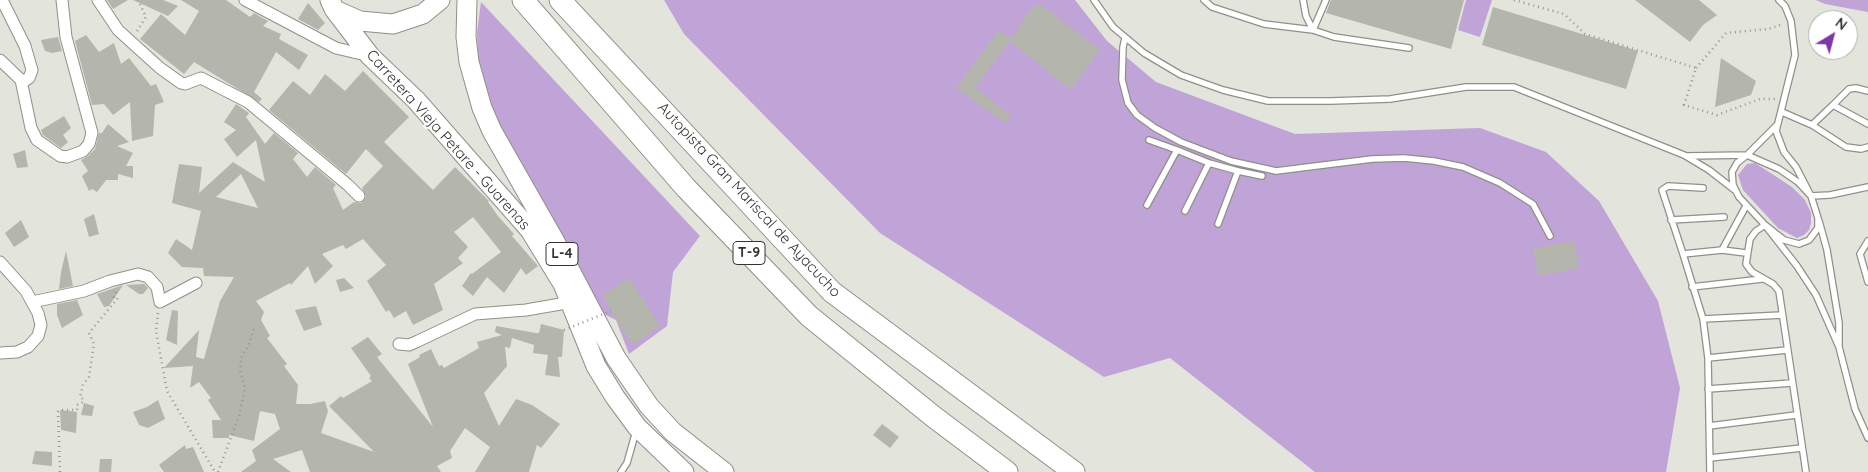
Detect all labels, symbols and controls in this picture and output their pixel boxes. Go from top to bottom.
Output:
north arrow [1808,10,1858,60]
text: N [1832,14,1851,34]
street label: Carretera Vieja Petare - Guarenas [362,46,534,234]
street label: Autopista Gran Mariscal de Ayacucho [654,99,844,301]
road number: L-4 [546,242,578,266]
road number: T-9 [733,242,765,264]

